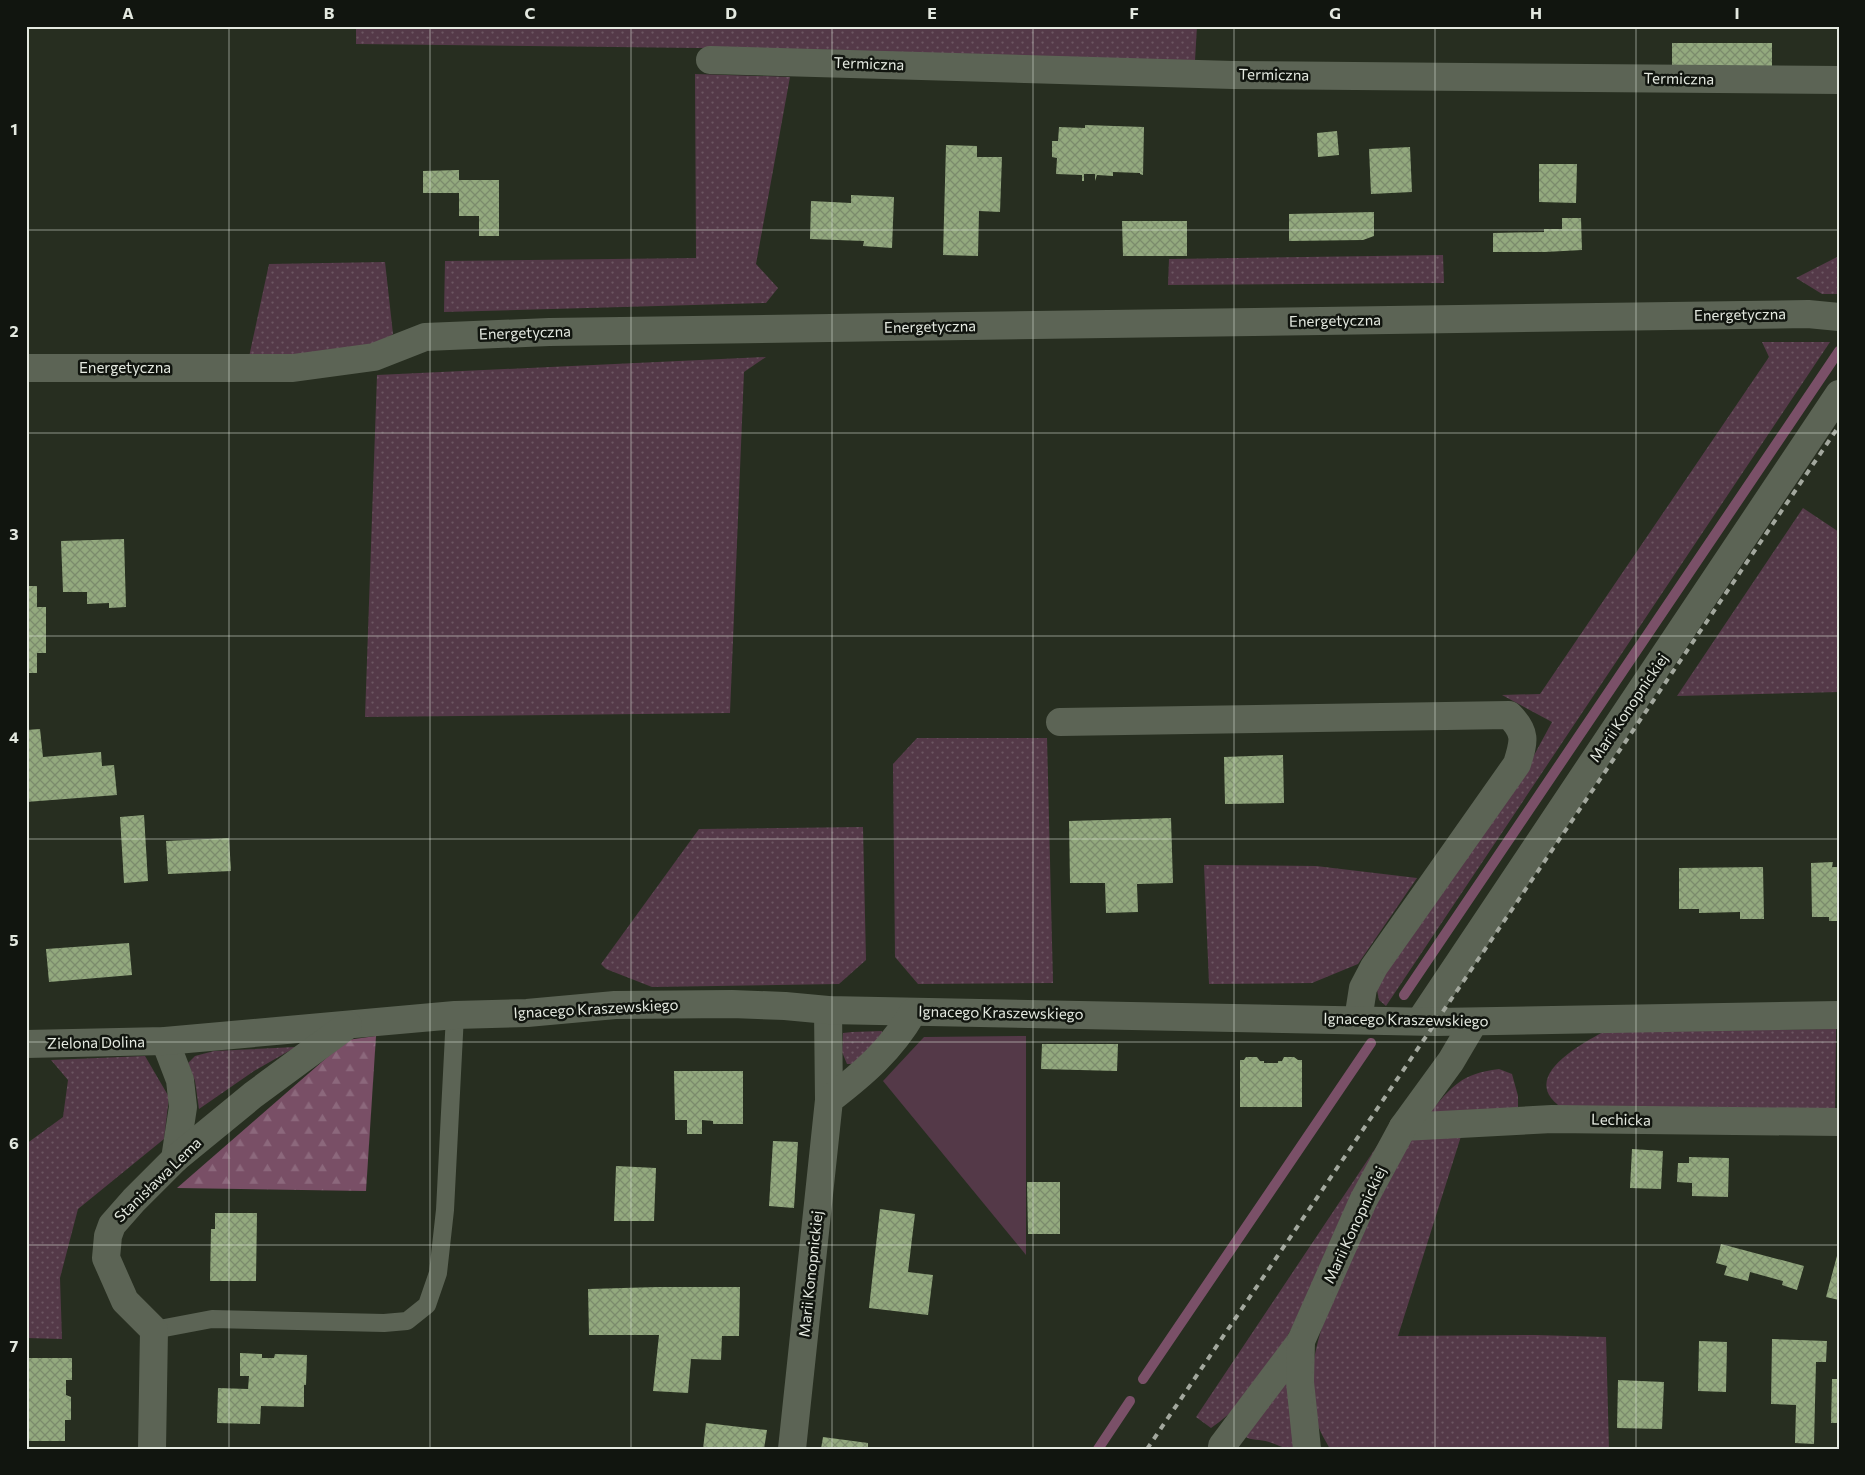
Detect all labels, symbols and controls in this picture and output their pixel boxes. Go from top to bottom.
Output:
text: A [122,3,134,22]
text: B [324,3,335,22]
text: C [525,3,536,22]
text: D [725,3,737,22]
text: E [927,3,937,22]
text: F [1129,3,1139,22]
text: G [1329,3,1341,22]
text: H [1530,3,1542,22]
text: I [1734,3,1740,22]
street label: Termiczna [833,53,905,73]
street label: Termiczna [1239,64,1309,84]
street label: Termiczna [1644,68,1714,88]
text: 1 [10,119,18,138]
street label: Energetyczna [1694,304,1786,324]
street label: Energetyczna [1289,310,1381,330]
street label: Energetyczna [884,316,976,336]
text: 2 [9,321,19,340]
street label: Energetyczna [479,321,571,343]
street label: Energetyczna [79,358,171,376]
text: 3 [9,524,19,543]
street label: Marii Konopnickiej [1585,650,1671,765]
text: 4 [9,727,19,746]
text: 5 [9,930,19,949]
street label: Ignacego Kraszewskiego [513,995,679,1021]
street label: Ignacego Kraszewskiego [918,1002,1084,1022]
street label: Ignacego Kraszewskiego [1323,1009,1489,1029]
street label: Zielona Dolina [47,1032,145,1052]
street label: Lechicka [1591,1109,1651,1129]
text: 6 [9,1133,19,1152]
street label: Stanisława Lema [110,1133,205,1225]
street label: Marii Konopnickiej [1319,1163,1389,1286]
street label: Marii Konopnickiej [794,1210,826,1338]
text: 7 [10,1336,19,1355]

